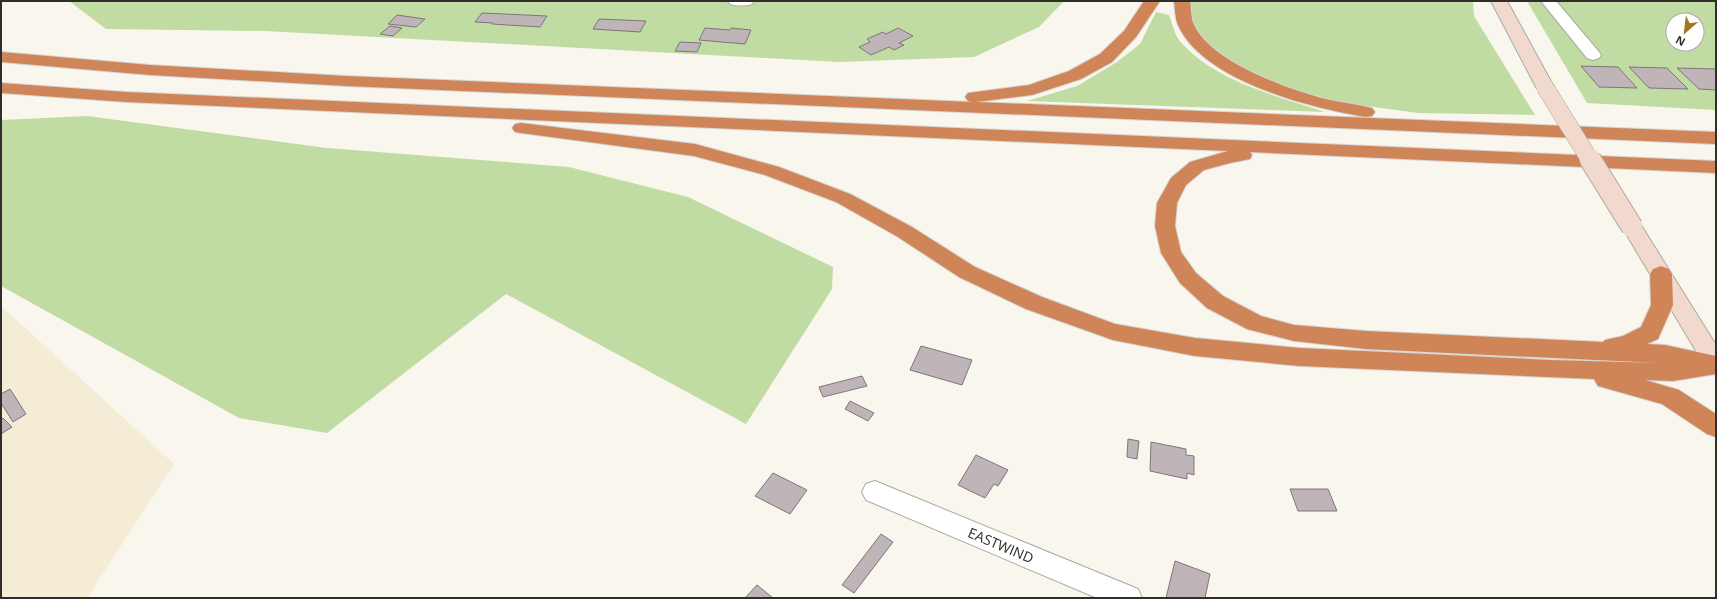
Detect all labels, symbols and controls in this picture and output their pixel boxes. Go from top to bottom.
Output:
north arrow [1665,12,1705,52]
text: N [1673,33,1688,50]
street label: EASTWIND [965,523,1037,567]

